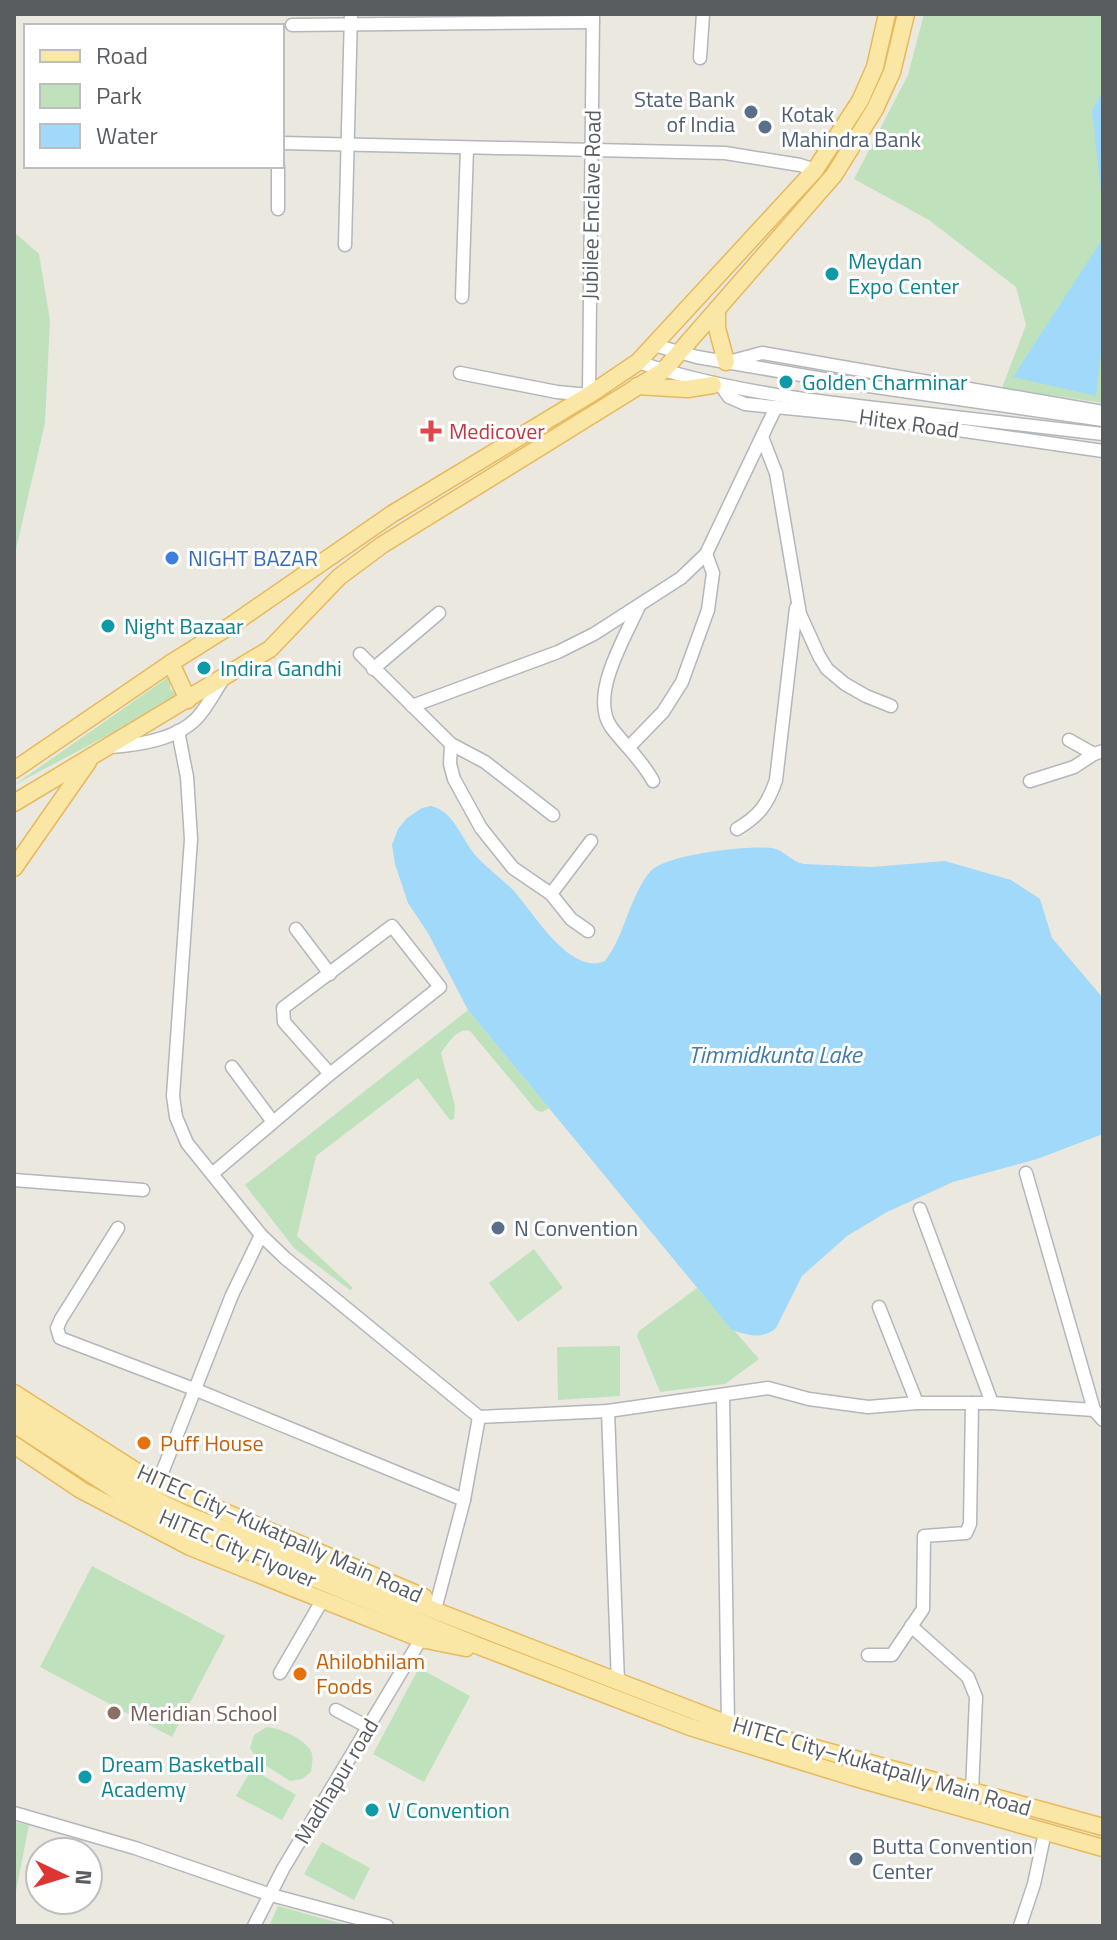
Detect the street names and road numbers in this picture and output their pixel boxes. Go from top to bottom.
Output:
street label: Jubilee Enclave Road [572,110,610,300]
street label: Hitex Road [857,399,961,447]
street label: HITEC City–Kukatpally Main Road [132,1455,428,1611]
street label: HITEC City Flyover [154,1499,322,1597]
street label: HITEC City–Kukatpally Main Road [729,1707,1035,1825]
street label: Madhapur road [285,1712,387,1850]

